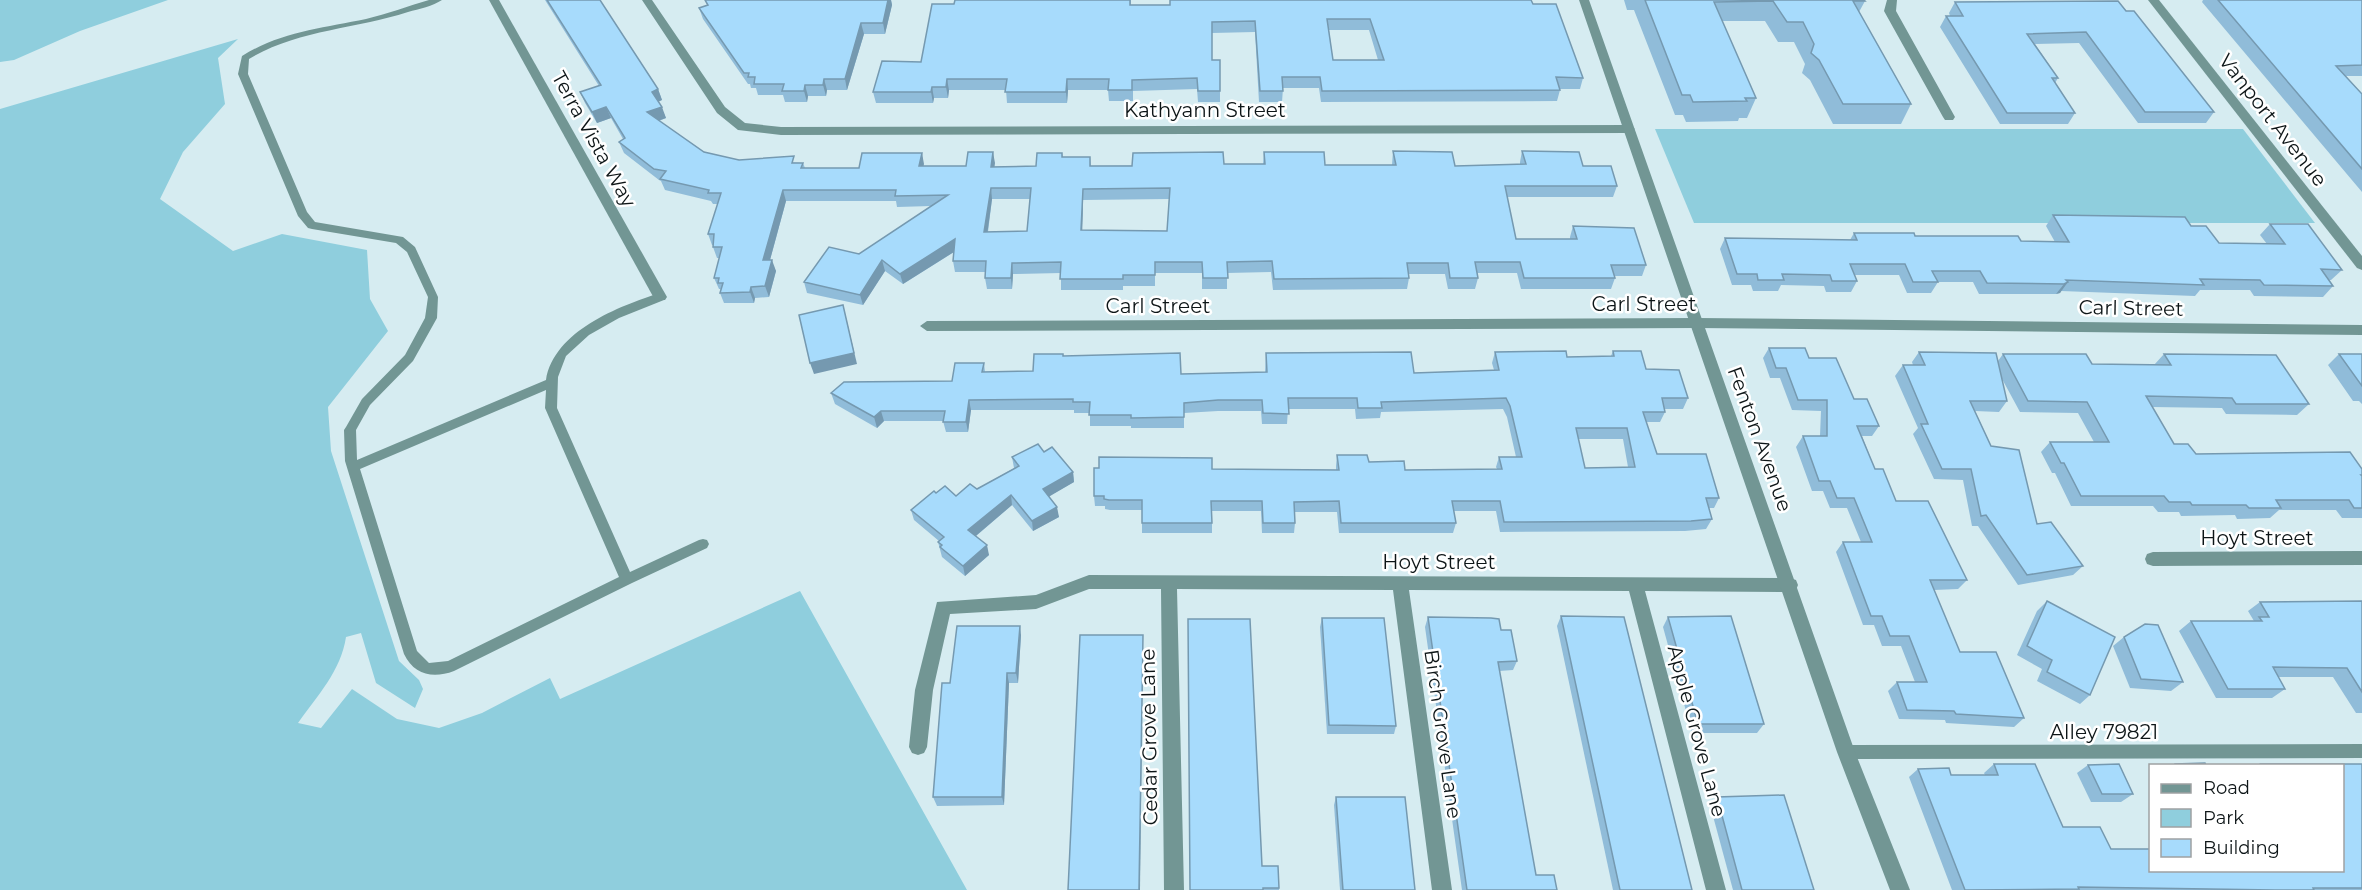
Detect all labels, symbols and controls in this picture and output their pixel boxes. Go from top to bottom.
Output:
street label: Vanport Avenue [2214,49,2332,191]
street label: Terra Vista Way [547,67,641,211]
street label: Kathyann Street [1124,98,1286,122]
street label: Carl Street [1592,292,1696,316]
street label: Carl Street [1106,294,1210,318]
street label: Carl Street [2078,295,2184,321]
street label: Fenton Avenue [1723,363,1797,515]
street label: Hoyt Street [2200,526,2314,550]
street label: Hoyt Street [1382,550,1496,574]
street label: Apple Grove Lane [1663,643,1731,819]
street label: Cedar Grove Lane [1135,648,1163,826]
street label: Birch Grove Lane [1419,648,1467,820]
street label: Alley 79821 [2050,720,2158,744]
legend [2149,764,2344,872]
text: Road [2203,777,2250,799]
text: Park [2203,807,2244,829]
text: Building [2203,837,2280,859]

